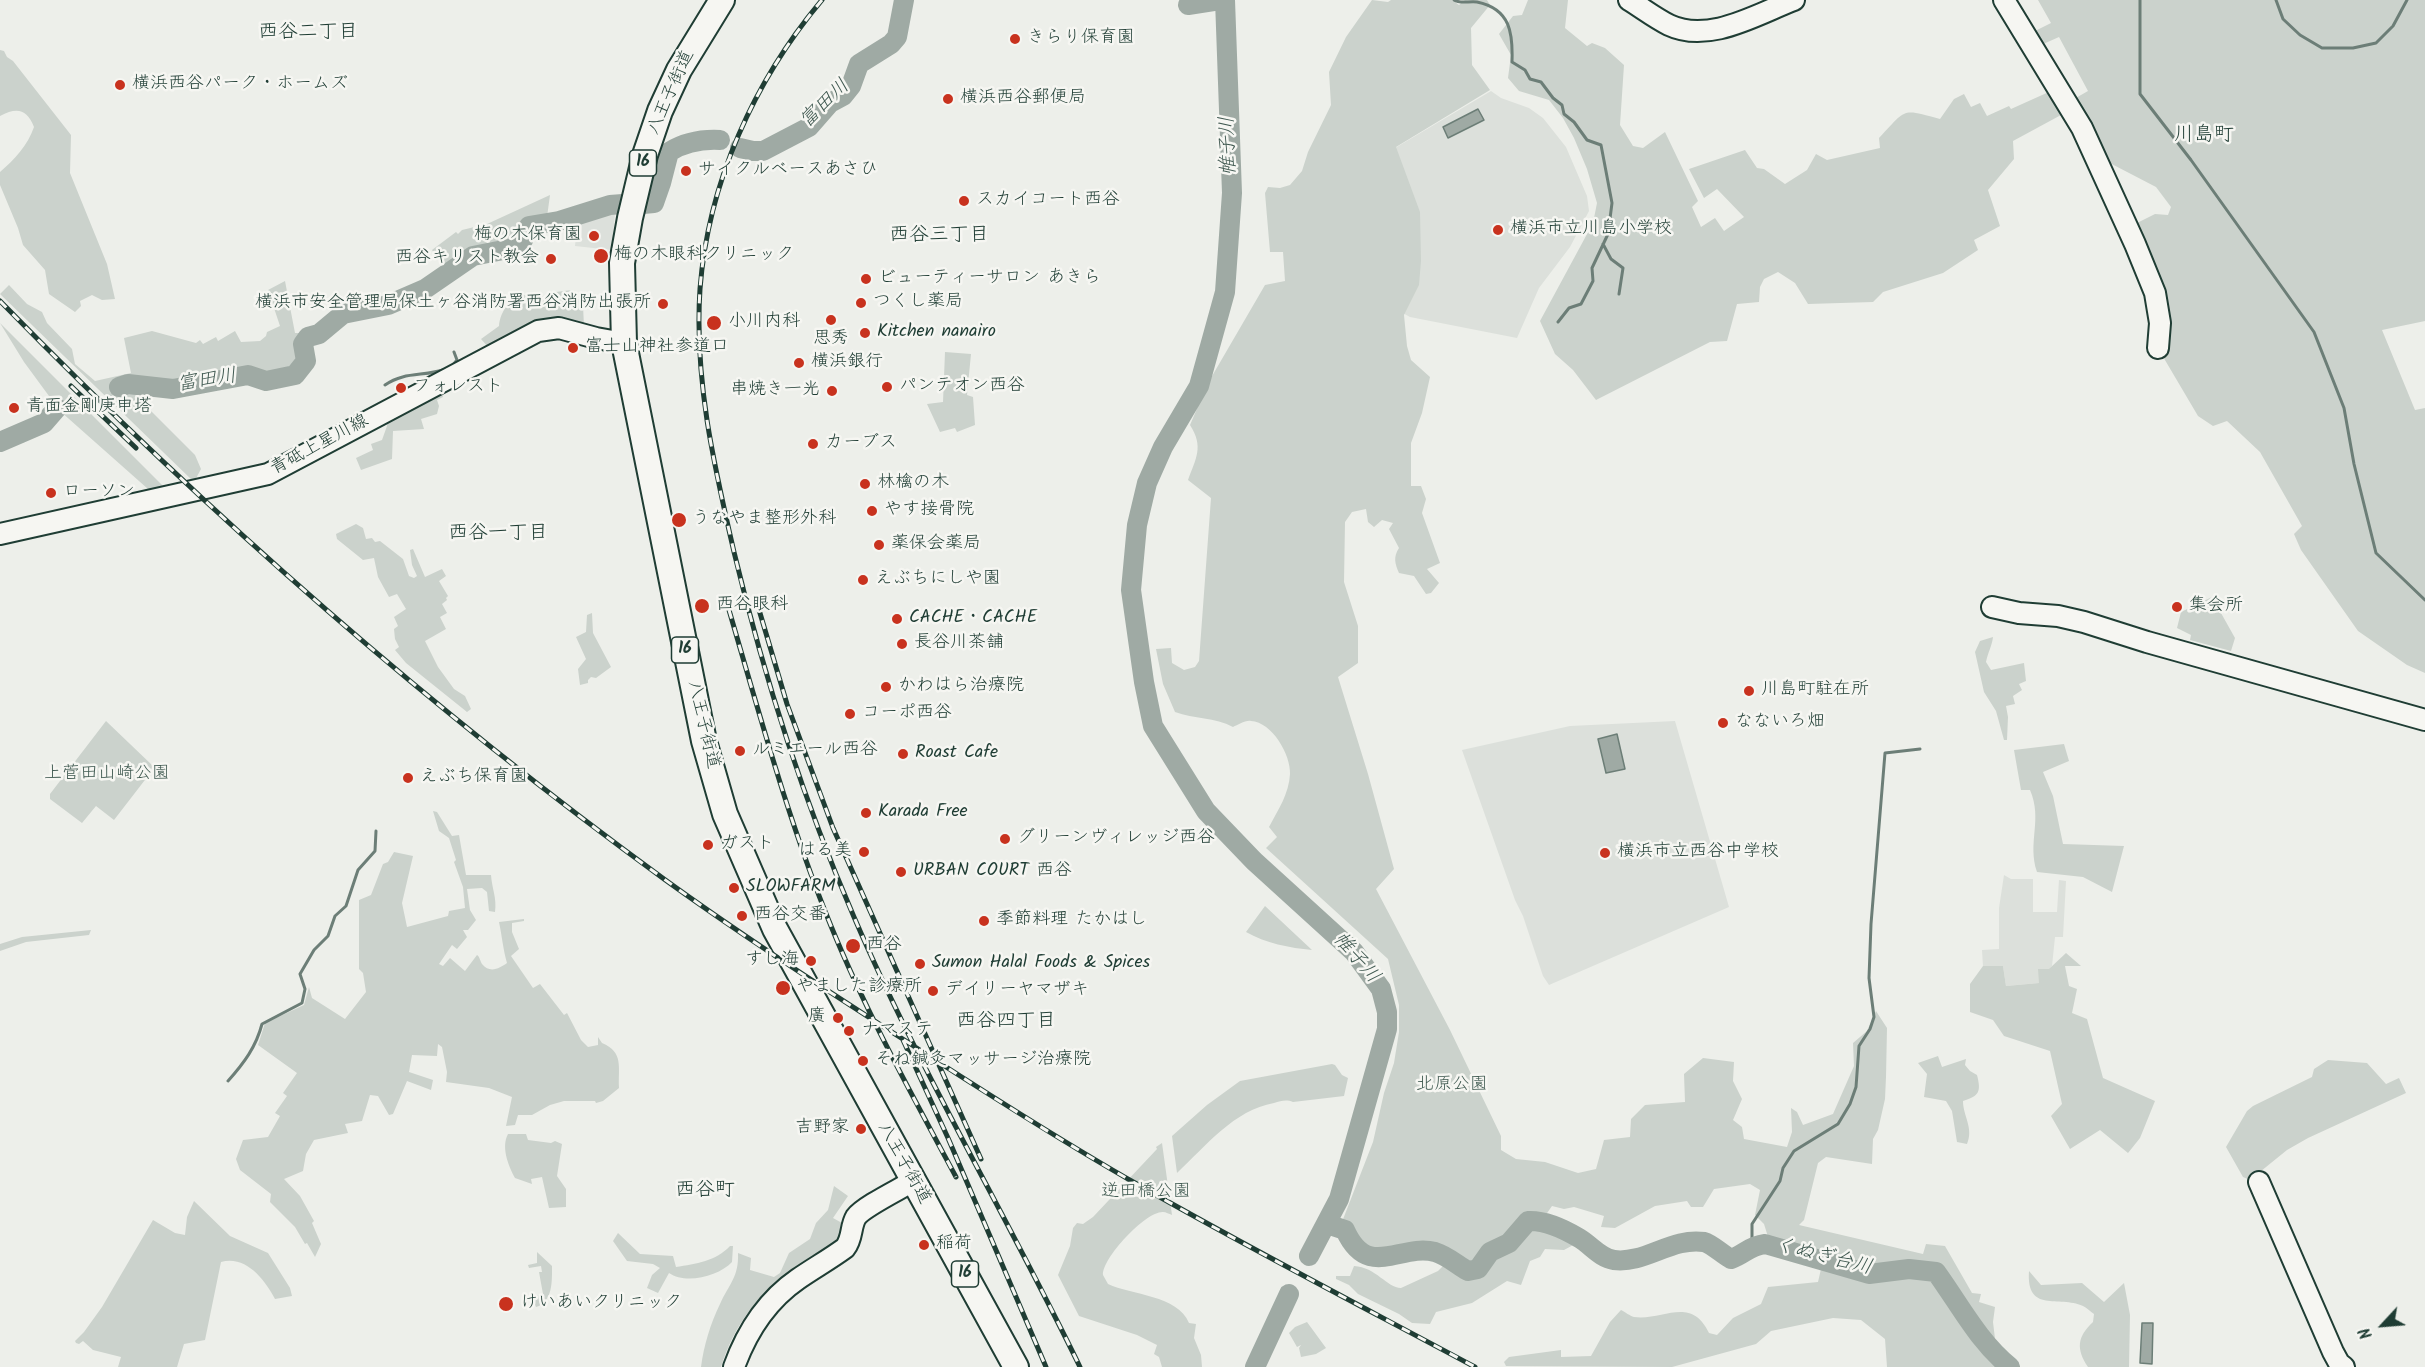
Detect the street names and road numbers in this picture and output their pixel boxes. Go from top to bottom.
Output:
street label: 八王子街道 [644,47,700,139]
road number: 16 [630,150,656,176]
street label: 青砥上星川線 [267,411,373,481]
road number: 16 [672,637,698,663]
street label: 八王子街道 [681,679,723,771]
street label: 八王子街道 [872,1119,934,1209]
road number: 16 [952,1261,978,1287]

